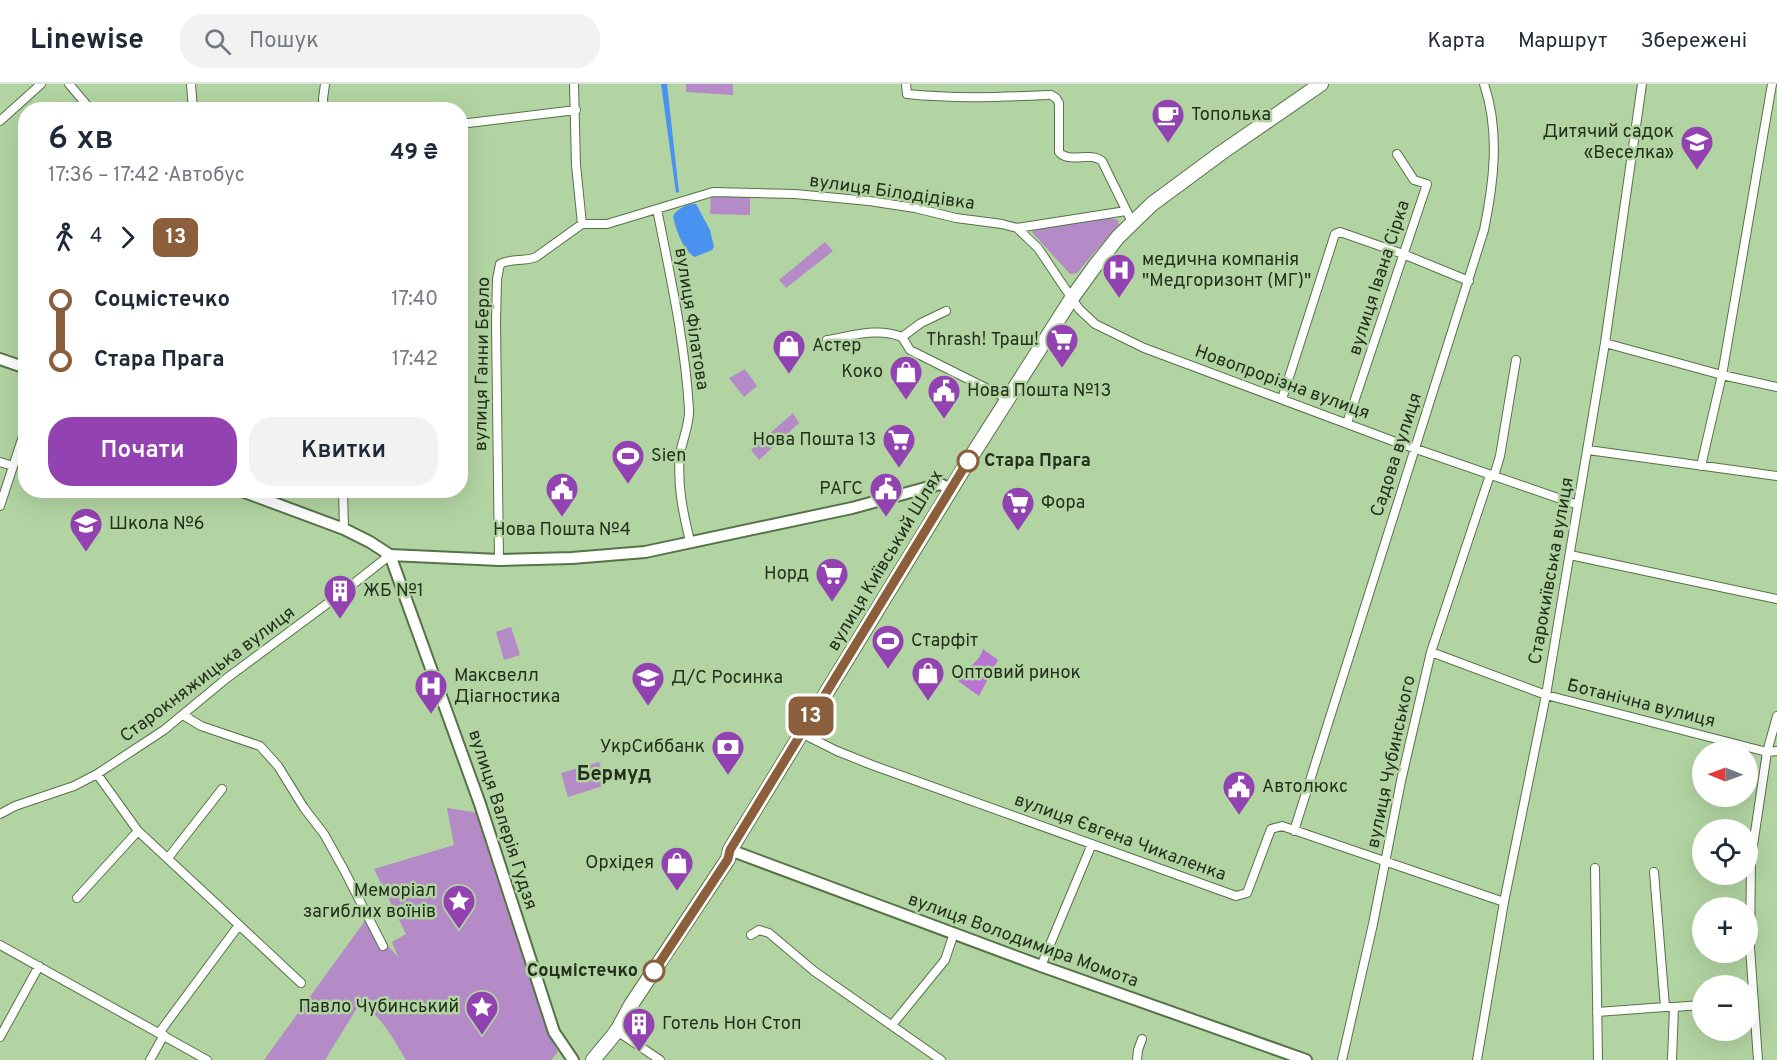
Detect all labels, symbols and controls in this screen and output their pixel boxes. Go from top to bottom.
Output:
search box [180,14,600,68]
text: Linewise [30,23,144,59]
icon: search [201,25,234,58]
text: Пошук [249,28,319,55]
text: Карта [1428,28,1485,55]
text: Маршрут [1518,28,1607,55]
text: Збережені [1640,28,1747,55]
cafe icon: Тополька [1150,97,1186,144]
place label: Тополька [1191,104,1271,127]
text: 6 хв [48,119,114,161]
place label: Дитячий садок «Веселка» [1543,121,1674,165]
school or university icon: Дитячий садок «Веселка» [1679,124,1715,171]
text: 49 ₴ [390,140,438,167]
text: 17:36 – 17:42 · Автобус [48,163,245,189]
street label: вулиця Білодідівка [808,170,976,216]
street label: вулиця Івана Сірка [1344,198,1416,358]
icon: walk [48,221,81,254]
icon: forward [111,221,144,254]
text: 4 [90,224,102,250]
text: 13 [165,224,186,251]
street label: вулиця Філатова [668,246,714,392]
place label: медична компанія "Медгоризонт (МГ)" [1142,249,1311,293]
hospital icon: медична компанія "Медгоризонт (МГ)" [1101,252,1137,299]
street label: вулиця Ганни Берло [470,277,496,451]
text: Соцмістечко [94,287,230,314]
text: 17:40 [391,287,438,313]
supermarket icon: Thrash! Траш! [1044,322,1080,369]
shop icon: Астер [771,328,807,375]
place label: Thrash! Траш! [926,329,1039,352]
place label: Астер [812,335,861,358]
street label: Новопрорізна вулиця [1191,341,1373,425]
text: Стара Прага [94,347,224,374]
text: 17:42 [392,347,438,373]
shop icon: Коко [888,354,924,401]
place label: Коко [841,361,883,384]
public building icon: Нова Пошта №13 [926,373,962,420]
place label: Нова Пошта №13 [967,380,1111,403]
street label: Садова вулиця [1366,390,1428,520]
button: Почати [48,417,237,486]
button: Квитки [249,417,438,486]
supermarket icon: Нова Пошта 13 [881,422,917,469]
place label: Нова Пошта 13 [753,429,876,452]
sports icon: Sien [610,438,646,485]
place label: Sien [651,445,686,468]
marker: Стара Прага [957,450,979,472]
place label: Стара Прага [984,450,1091,473]
street label: вулиця Київський Шлях [823,466,949,656]
public building icon: Нова Пошта №4 [544,471,580,518]
public building icon: РАГС [868,471,904,518]
street label: Старокиївська вулиця [1524,476,1580,666]
place label: РАГС [819,478,863,501]
supermarket icon: Фора [1000,485,1036,532]
place label: Фора [1041,492,1085,515]
school or university icon: Школа №6 [68,506,104,553]
place label: Школа №6 [109,513,205,536]
place label: Нова Пошта №4 [493,519,631,542]
supermarket icon: Норд [814,556,850,603]
place label: Норд [764,563,809,586]
building icon: ЖБ №1 [322,573,358,620]
place label: ЖБ №1 [363,580,424,603]
street label: Старокняжицька вулиця [116,602,300,748]
sports icon: Старфіт [870,623,906,670]
place label: Старфіт [911,630,978,653]
shop icon: Оптовий ринок [910,655,946,702]
school or university icon: Д/С Росинка [630,660,666,707]
place label: Оптовий ринок [951,662,1081,685]
place label: Максвелл Діагностика [454,665,560,709]
place label: Д/С Росинка [671,667,783,690]
hospital icon: Максвелл Діагностика [413,668,449,715]
street label: вулиця Чубинського [1362,673,1422,851]
street label: Ботанічна вулиця [1564,674,1718,734]
line badge: 13 [784,696,838,736]
text: 13 [801,703,822,730]
street label: вулиця Валерія Гудзя [462,727,542,913]
bank icon: УкрСиббанк [710,729,746,776]
place label: УкрСиббанк [600,736,705,759]
north arrow [1692,741,1758,807]
map controls [1692,741,1758,1041]
district label: Бермуд [577,762,651,788]
public building icon: Автолюкс [1221,769,1257,816]
place label: Автолюкс [1262,776,1348,799]
street label: вулиця Євгена Чикаленка [1011,789,1229,887]
button: locate [1692,819,1758,885]
shop icon: Орхідея [659,845,695,892]
place label: Орхідея [585,852,654,875]
place label: Меморіал загиблих воїнів [303,880,436,924]
place icon: Меморіал загиблих воїнів [441,883,477,930]
street label: вулиця Володимира Момота [905,888,1141,994]
button: + [1692,897,1758,963]
place label: Соцмістечко [527,960,638,983]
marker: Соцмістечко [643,960,665,982]
button: − [1692,975,1758,1041]
place icon: Павло Чубинський [464,989,500,1036]
place label: Павло Чубинський [298,996,459,1019]
building icon: Готель Нон Стоп [621,1006,657,1053]
place label: Готель Нон Стоп [662,1013,801,1036]

